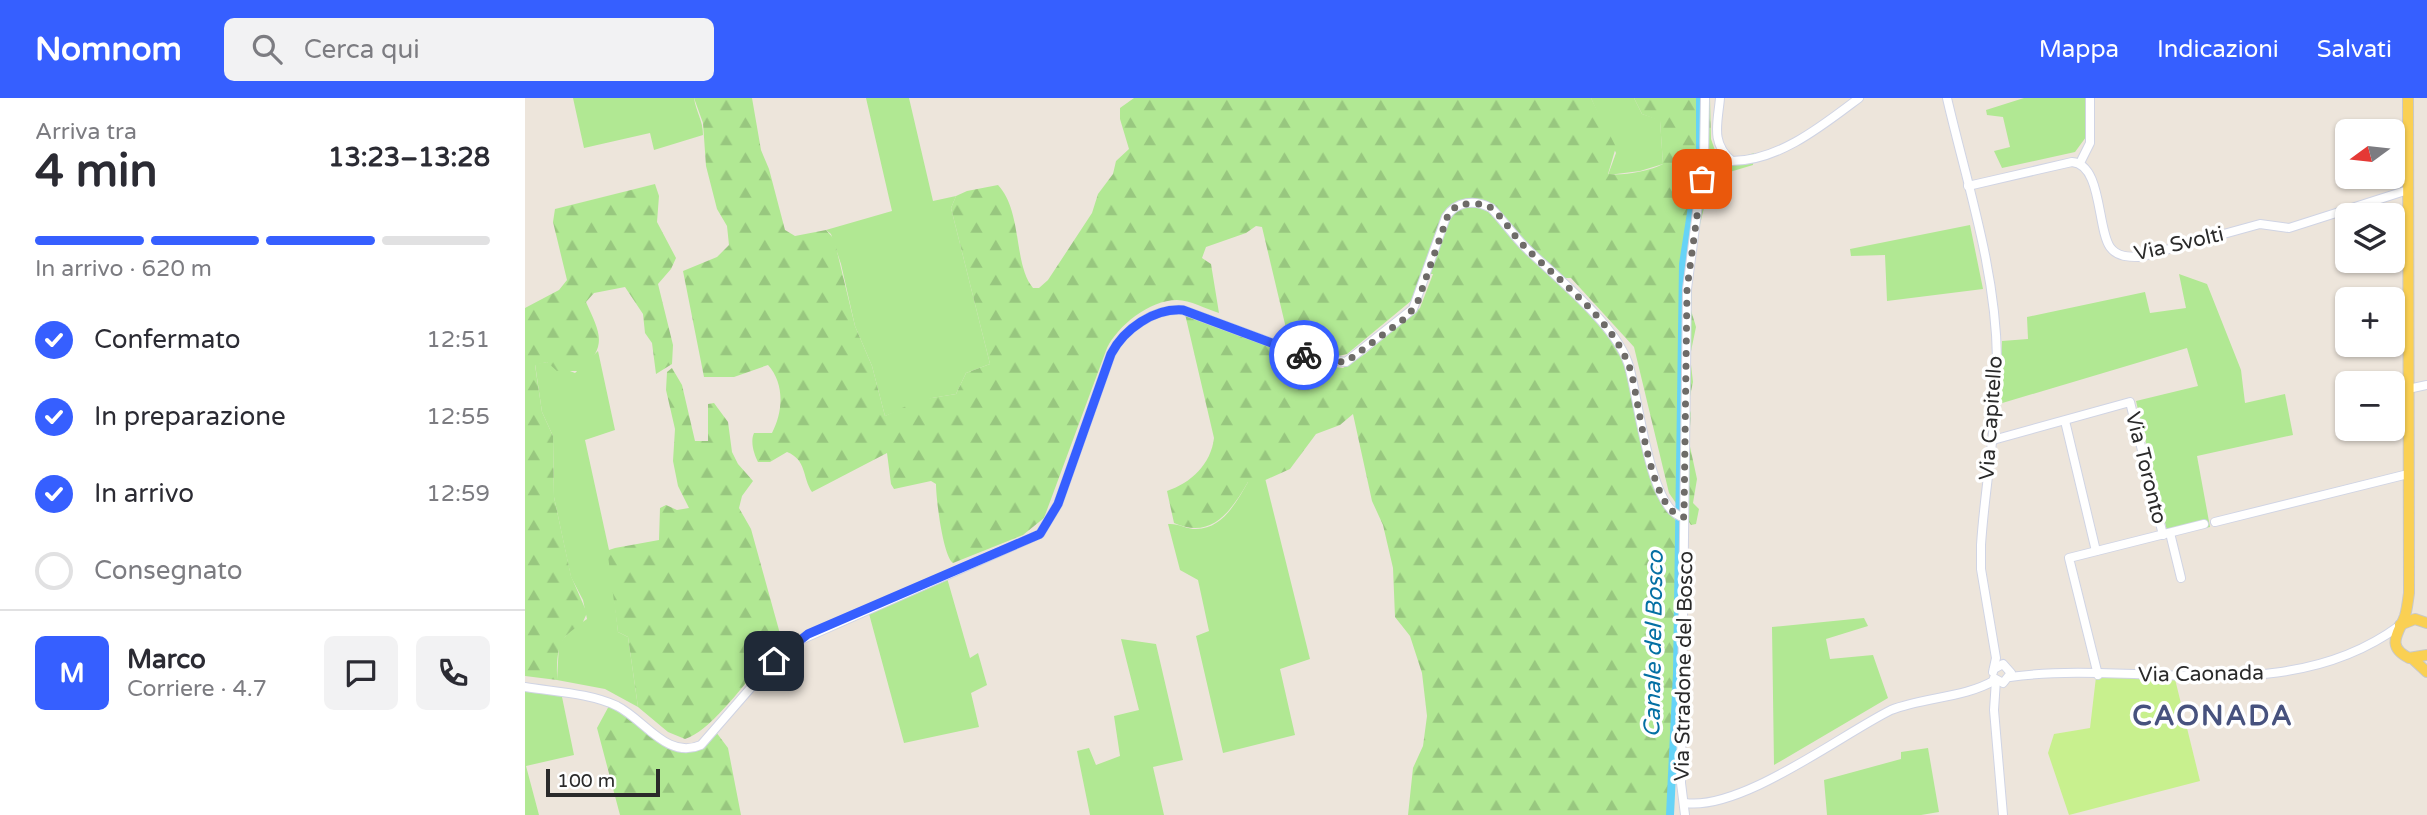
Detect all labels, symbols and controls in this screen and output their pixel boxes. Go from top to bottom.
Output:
search box [224,18,714,81]
text: Nomnom [35,30,182,69]
icon: search [248,30,286,68]
text: Cerca qui [304,34,420,65]
text: Mappa [2039,35,2119,64]
text: Indicazioni [2157,35,2279,64]
text: Salvati [2317,35,2392,64]
text: Arriva tra [35,118,137,146]
north arrow [2335,119,2405,189]
map controls [2335,119,2405,441]
text: 13:23–13:28 [328,142,490,173]
text: 4 min [35,144,158,199]
pin [1672,149,1732,209]
icon: bag [1683,160,1721,198]
button: layers [2335,203,2405,273]
street label: Via Svolti [2132,222,2226,266]
text: In arrivo · 620 m [35,255,212,283]
button: + [2335,287,2405,357]
courier [1269,320,1339,390]
icon: check [35,321,73,359]
text: Confermato [94,324,241,355]
text: 12:51 [426,326,490,354]
icon: bike [1285,336,1323,374]
street label: Via Capitello [1974,355,2008,481]
button: − [2335,371,2405,441]
icon: check [35,398,73,436]
text: In preparazione [94,401,286,432]
text: 12:55 [426,403,490,431]
street label: Via Toronto [2120,409,2172,527]
icon: check [35,475,73,513]
text: In arrivo [94,478,194,509]
text: 12:59 [426,480,490,508]
water label: Canale del Bosco [1638,549,1670,738]
street label: Via Stradone del Bosco [1669,551,1699,781]
text: Consegnato [94,555,243,586]
pin [744,631,804,691]
button: chat [324,636,398,710]
button: phone [416,636,490,710]
icon: home [755,642,793,680]
text: Marco [127,644,206,675]
text: M [59,658,85,689]
street label: Via Caonada [2138,660,2264,688]
text: Corriere · 4.7 [127,675,267,703]
district label: CAONADA [2132,699,2294,733]
scale bar [546,766,660,798]
text: 100 m [557,770,615,792]

